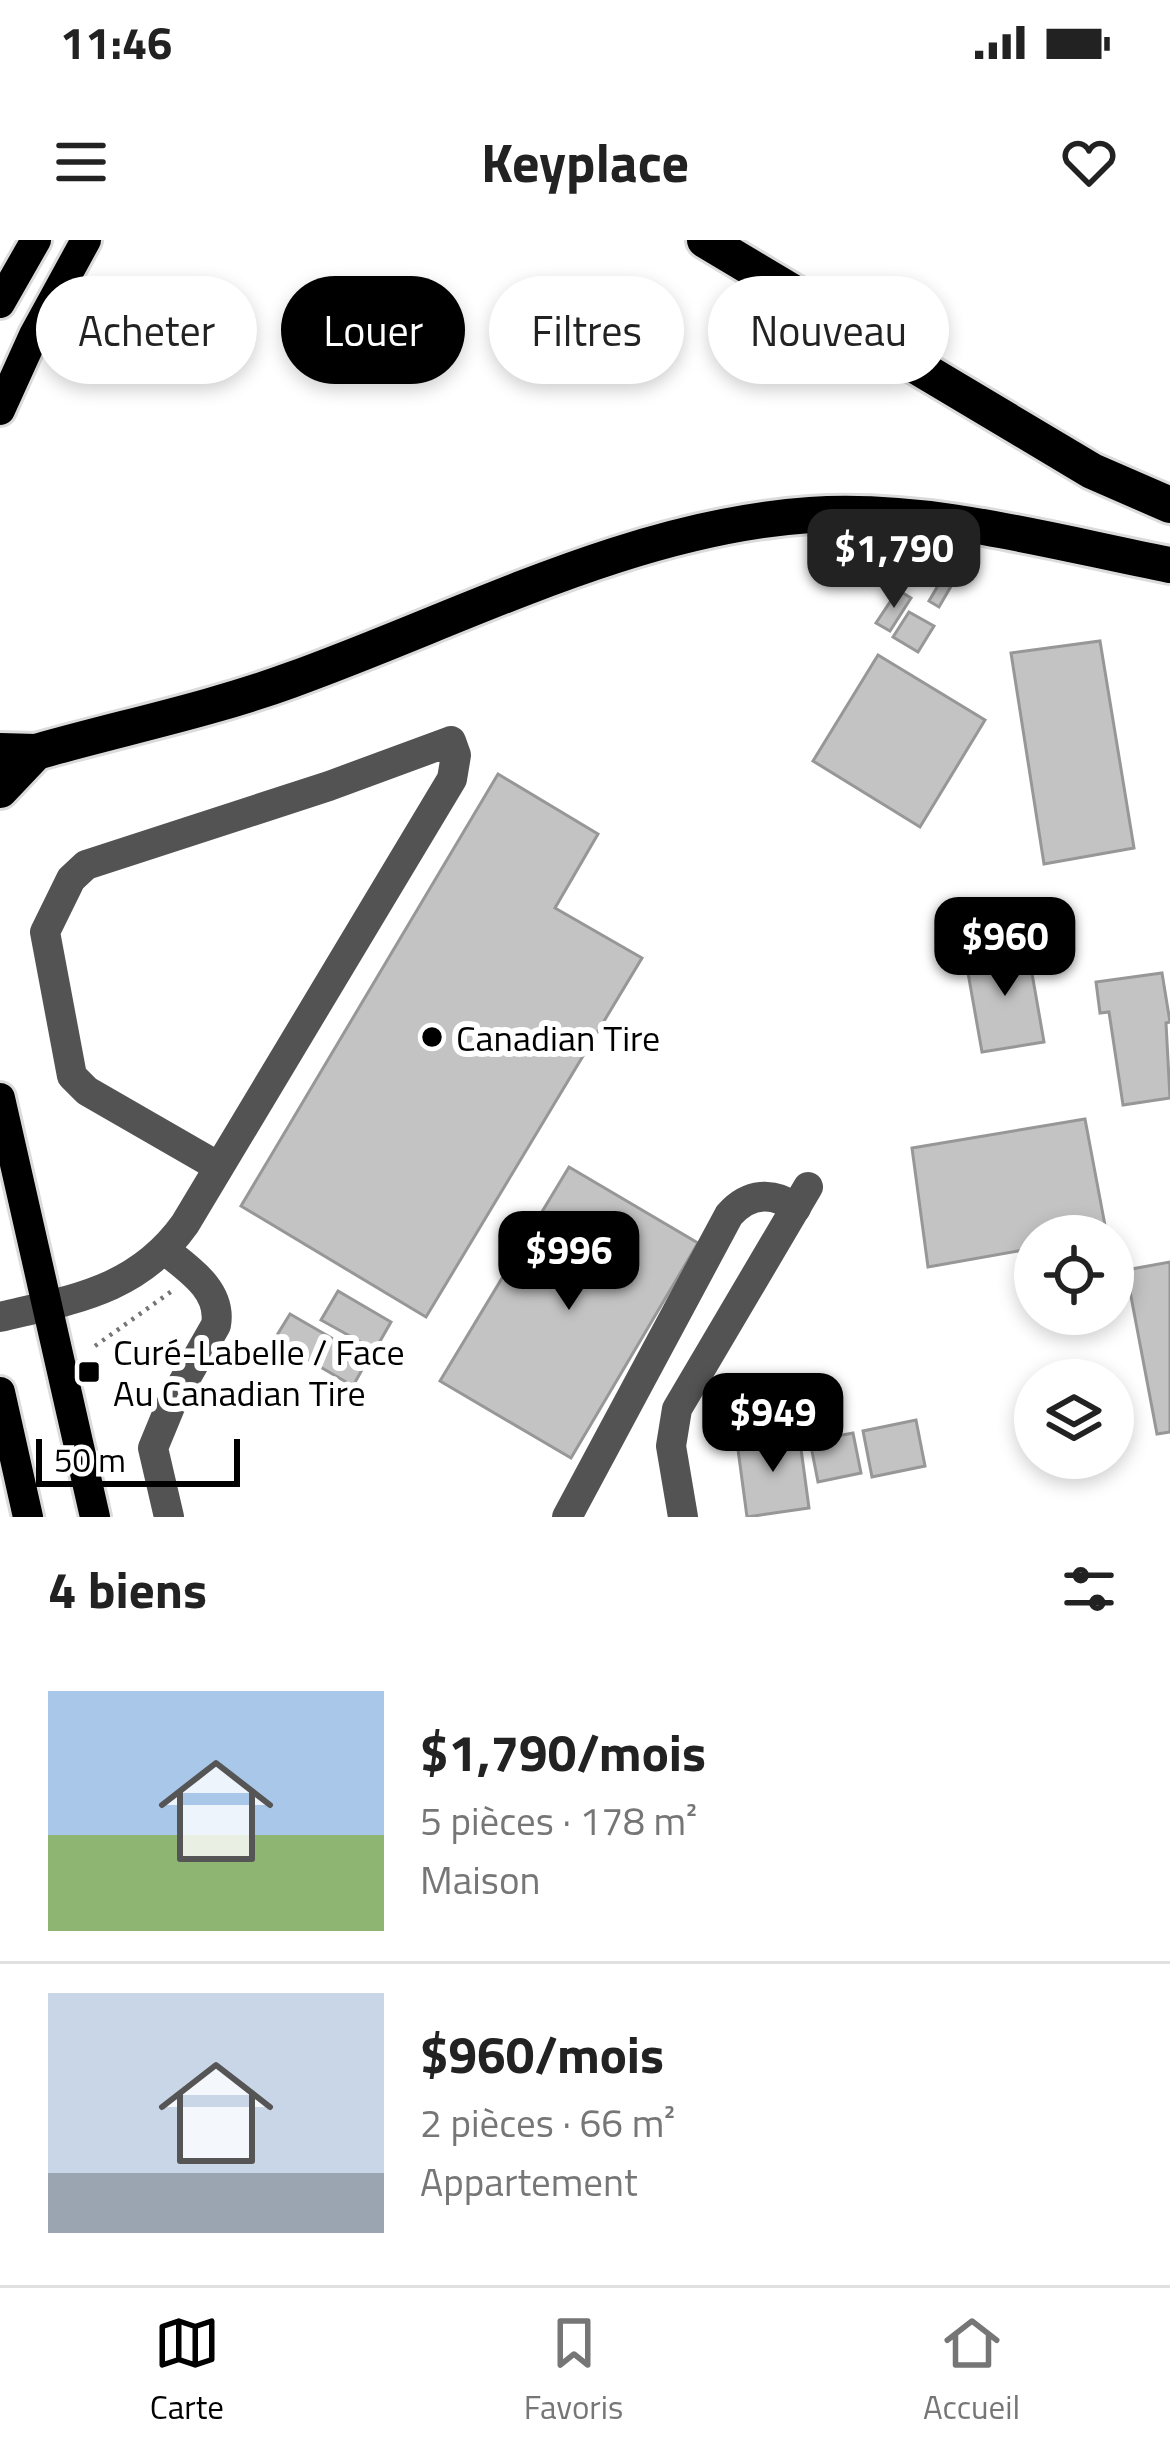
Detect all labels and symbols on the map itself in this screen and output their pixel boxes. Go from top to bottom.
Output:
pin: $1,790 [796,509,992,611]
pin: $960 [934,897,1076,999]
place label: Canadian Tire [456,1010,660,1065]
marker: Canadian Tire [419,1024,445,1050]
pin: $996 [498,1211,640,1313]
place label: Curé-Labelle / Face Au Canadian Tire [113,1324,405,1420]
marker: Curé-Labelle / Face Au Canadian Tire [76,1359,102,1385]
pin: $949 [702,1373,844,1475]
scale bar [36,1433,240,1486]

